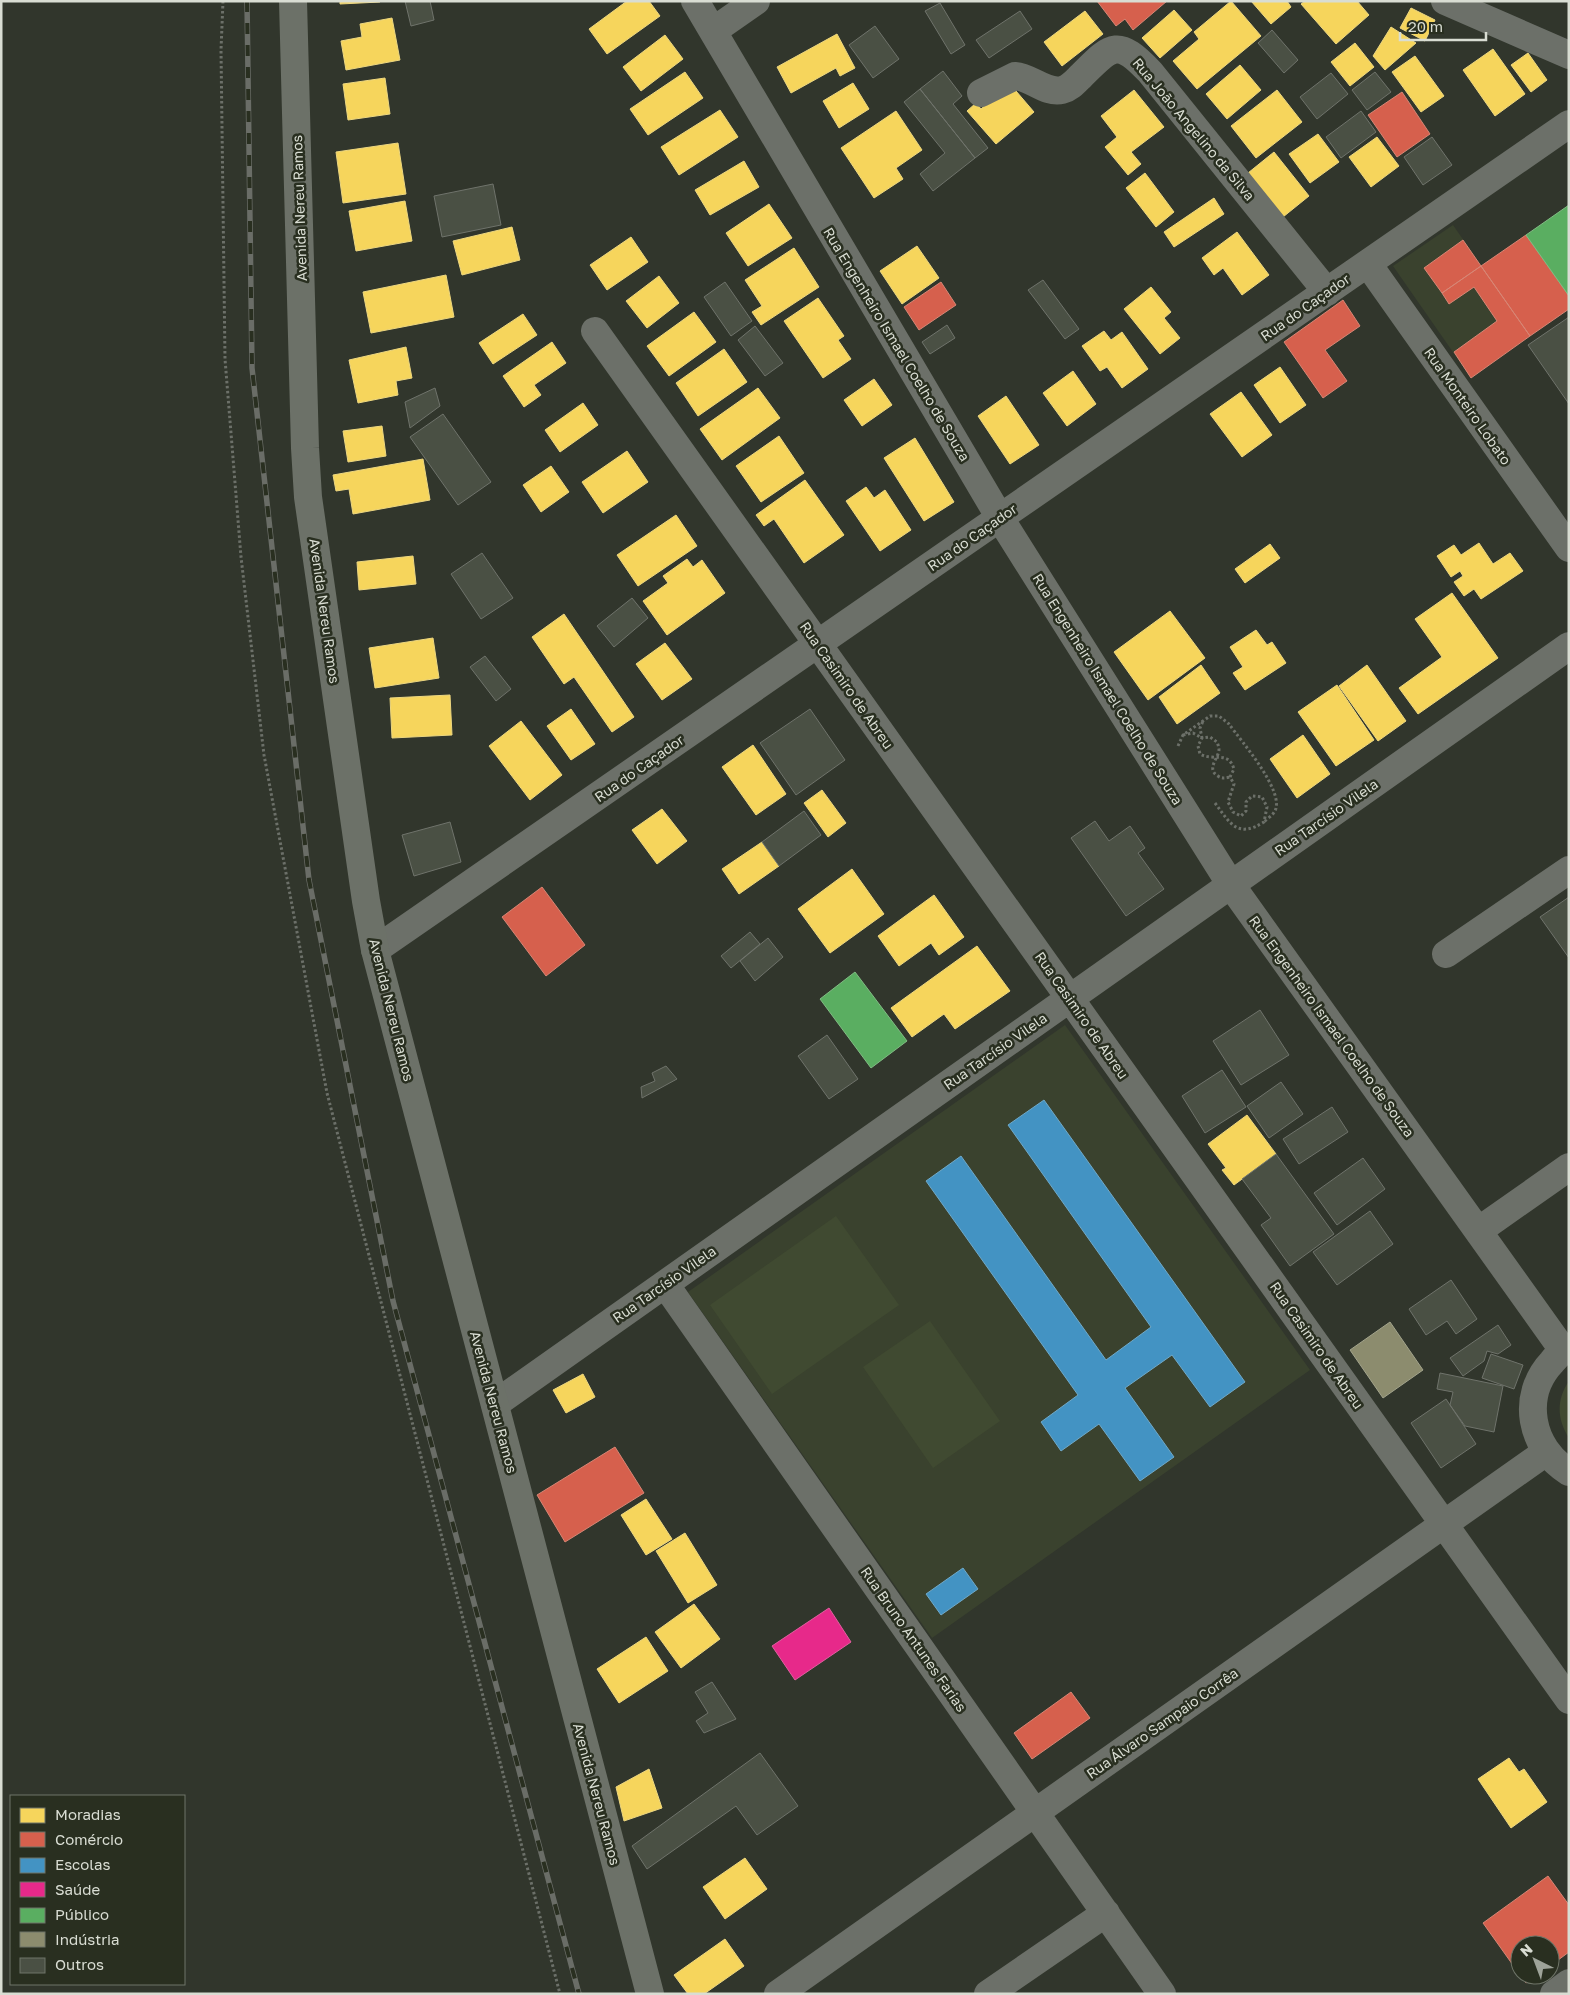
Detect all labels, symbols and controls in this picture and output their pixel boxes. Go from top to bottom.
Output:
scale bar [1400,10,1486,42]
text: 20 m [1408,17,1443,35]
street label: Rua João Angelino da Silva [1129,54,1259,204]
street label: Avenida Nereu Ramos [288,135,310,281]
street label: Rua Engenheiro Ismael Coelho de Souza [820,224,974,464]
street label: Rua do Caçador [1257,270,1353,344]
street label: Rua Monteiro Lobato [1421,344,1515,468]
street label: Rua do Caçador [924,500,1020,574]
street label: Avenida Nereu Ramos [306,537,344,685]
street label: Rua Engenheiro Ismael Coelho de Souza [1029,570,1187,808]
street label: Rua Casimiro de Abreu [797,618,897,752]
street label: Rua do Caçador [591,731,687,805]
street label: Rua Tarcísio Vilela [1271,775,1381,859]
street label: Rua Engenheiro Ismael Coelho de Souza [1246,912,1418,1140]
street label: Avenida Nereu Ramos [366,937,418,1083]
street label: Rua Casimiro de Abreu [1032,948,1132,1082]
street label: Rua Tarcísio Vilela [940,1009,1050,1093]
street label: Rua Tarcísio Vilela [609,1242,719,1326]
street label: Rua Casimiro de Abreu [1267,1278,1367,1412]
street label: Avenida Nereu Ramos [467,1329,521,1475]
street label: Rua Bruno Antunes Farias [857,1563,971,1715]
street label: Rua Álvaro Sampaio Corrêa [1083,1664,1241,1782]
street label: Avenida Nereu Ramos [570,1721,624,1867]
legend [10,1795,185,1985]
text: Moradias [55,1805,121,1823]
text: Comércio [55,1830,123,1848]
text: Escolas [55,1855,111,1873]
text: Saúde [55,1880,100,1898]
text: Público [55,1905,109,1923]
text: Indústria [55,1930,120,1948]
north arrow [1510,1935,1560,1985]
text: N [1516,1940,1536,1960]
text: Outros [55,1955,104,1973]

